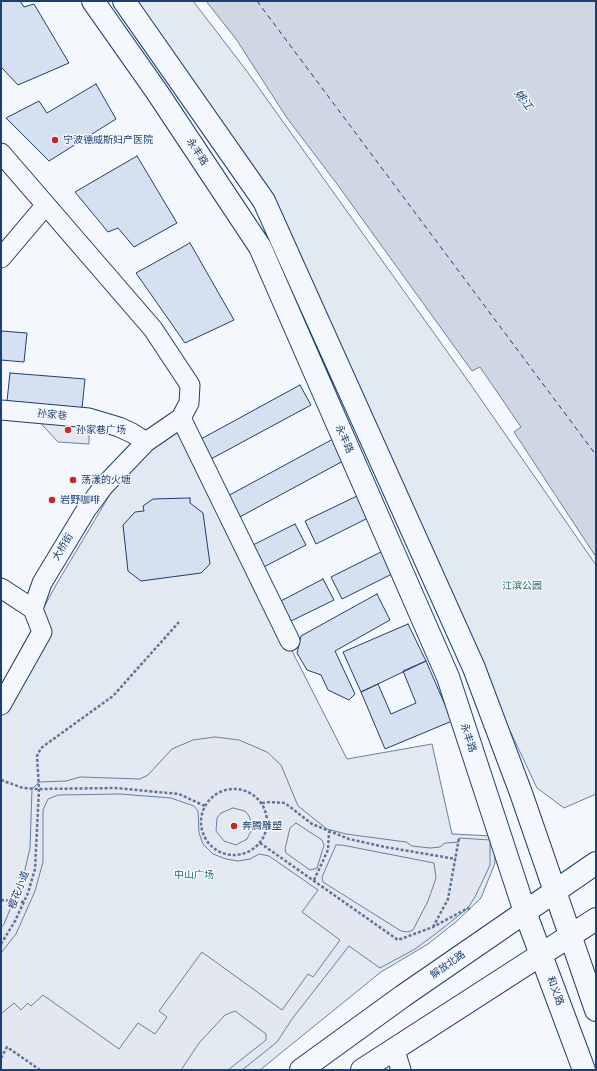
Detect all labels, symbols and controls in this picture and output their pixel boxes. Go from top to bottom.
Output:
water label: 姚江 [511,87,535,113]
place label: 宁波德威斯妇产医院 [63,134,153,146]
marker: 宁波德威斯妇产医院 [50,135,60,145]
street label: 永丰路 [184,136,210,168]
street label: 孙家巷 [36,407,68,423]
street label: 永丰路 [332,423,356,455]
place label: 孙家巷广场 [76,424,126,436]
marker: 孙家巷广场 [63,425,73,435]
place label: 荡漾的火塘 [81,474,131,486]
marker: 荡漾的火塘 [68,475,78,485]
place label: 岩野咖啡 [60,494,100,506]
marker: 岩野咖啡 [47,495,57,505]
street label: 大桥街 [50,531,76,563]
park label: 江滨公园 [502,580,542,592]
street label: 永丰路 [458,722,478,754]
place label: 奔腾雕塑 [242,820,282,832]
marker: 奔腾雕塑 [229,821,239,831]
street label: 樱花小道 [6,869,32,911]
park label: 中山广场 [174,869,214,881]
street label: 解放北路 [428,949,468,981]
street label: 和义路 [544,975,566,1007]

